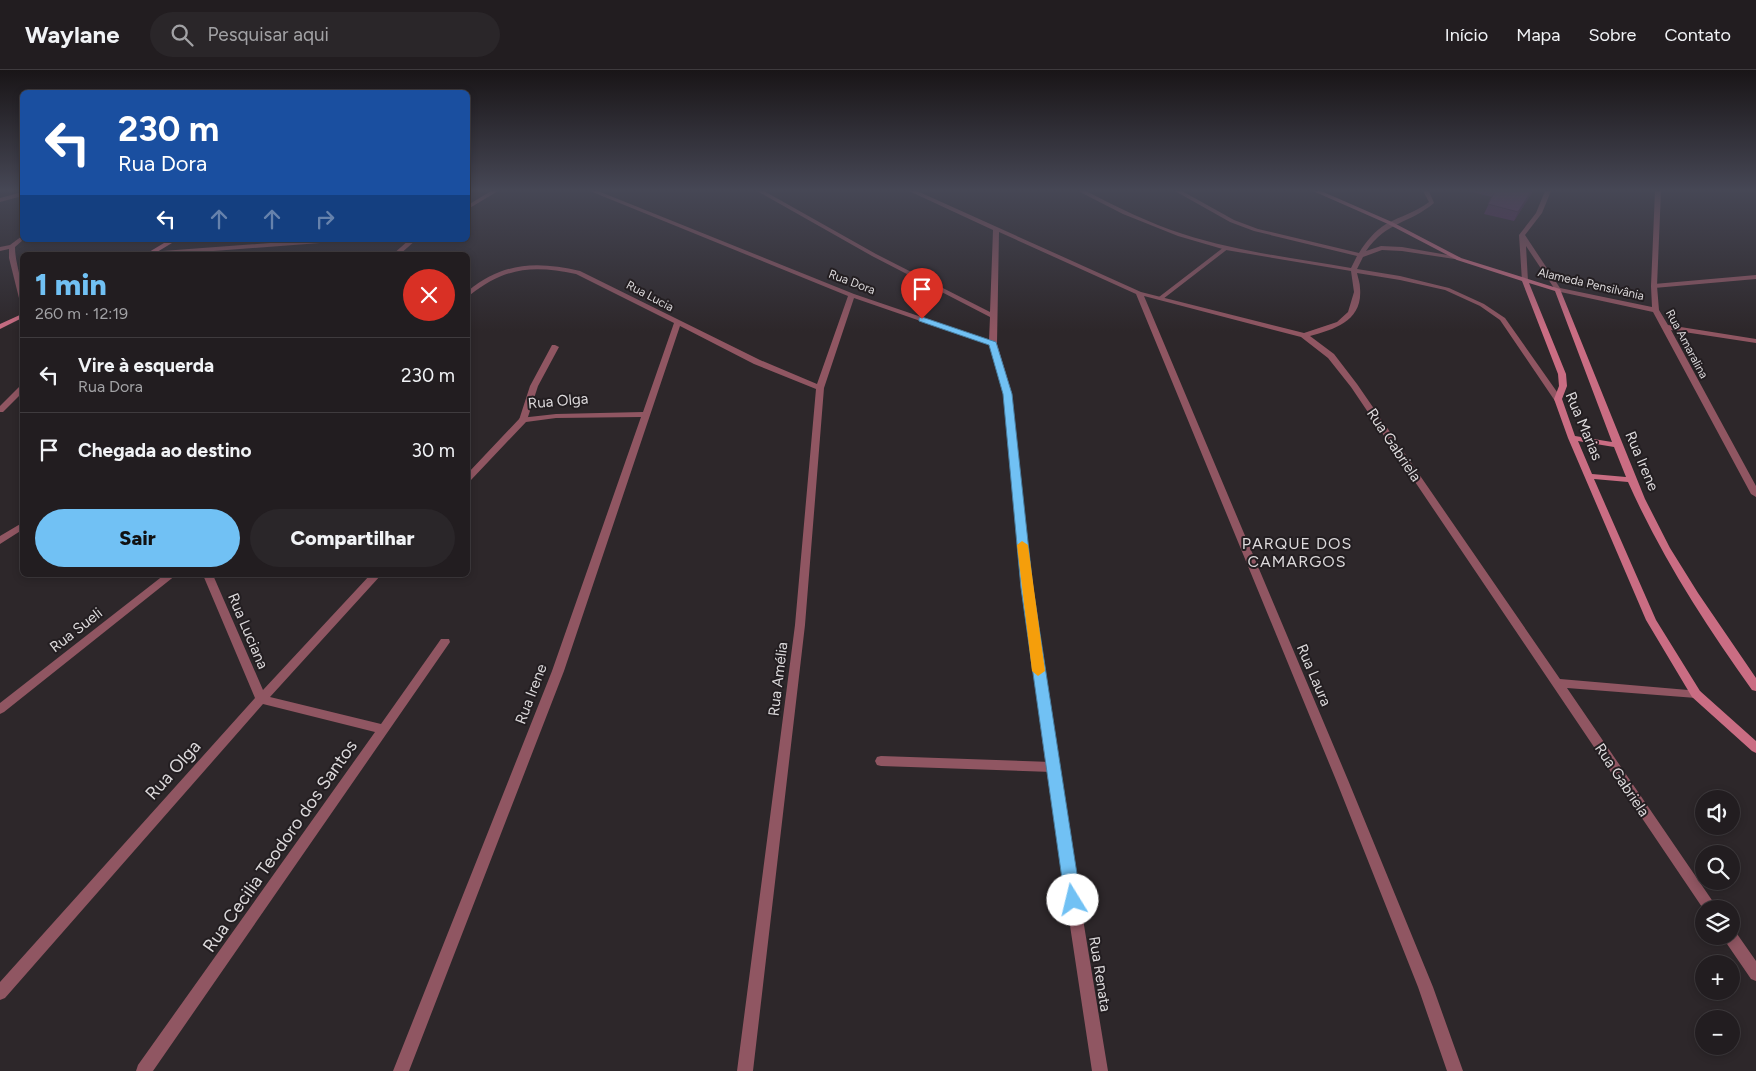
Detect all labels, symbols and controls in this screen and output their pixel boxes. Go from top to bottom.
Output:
search box [150,12,500,57]
text: Waylane [25,20,120,49]
icon: search [168,21,196,49]
text: Pesquisar aqui [208,23,329,46]
text: Início [1445,24,1488,46]
text: Mapa [1516,24,1560,46]
text: Sobre [1588,24,1636,46]
text: Contato [1664,24,1731,46]
text: 230 m [118,108,219,150]
icon: left [35,110,100,175]
text: Rua Dora [118,150,207,177]
icon: left [152,205,180,233]
icon: ahead [205,205,233,233]
icon: ahead [258,205,286,233]
icon: right [311,205,339,233]
street label: Alameda Pensilvânia [1536,265,1646,303]
text: 1 min [35,266,107,303]
street label: Rua Dora [827,267,877,297]
pin [901,268,943,319]
button: close [403,269,455,321]
icon: arrive [908,275,936,303]
street label: Rua Lucia [624,278,676,314]
text: 260 m · 12:19 [35,304,128,323]
street label: Rua Amaralina [1663,307,1711,381]
text: Vire à esquerda [78,354,214,377]
icon: left [35,361,63,389]
text: 230 m [401,364,455,387]
text: Rua Dora [78,377,143,396]
street label: Rua Olga [527,389,589,413]
street label: Rua Marias [1562,389,1606,463]
street label: Rua Gabriela [1363,405,1425,485]
street label: Rua Irene [1621,428,1663,494]
icon: arrive [35,436,63,464]
text: Chegada ao destino [78,439,251,462]
text: 30 m [412,439,455,462]
button: Sair [35,509,240,567]
button: Compartilhar [250,509,455,567]
district label: PARQUE DOS CAMARGOS [1242,534,1352,571]
street label: Rua Luciana [224,590,272,672]
street label: Rua Sueli [46,604,106,656]
street label: Rua Amélia [765,641,791,717]
street label: Rua Laura [1293,641,1335,709]
street label: Rua Irene [511,661,551,727]
street label: Rua Olga [141,736,205,804]
street label: Rua Cecilia Teodoro dos Santos [198,736,362,956]
street label: Rua Gabriela [1591,740,1653,820]
map controls [1695,790,1740,1055]
button: sound [1695,790,1740,835]
button: search [1695,845,1740,890]
position arrow [1046,873,1098,925]
button: layers [1695,900,1740,945]
street label: Rua Renata [1085,935,1115,1013]
button: + [1695,955,1740,1000]
button: − [1695,1010,1740,1055]

